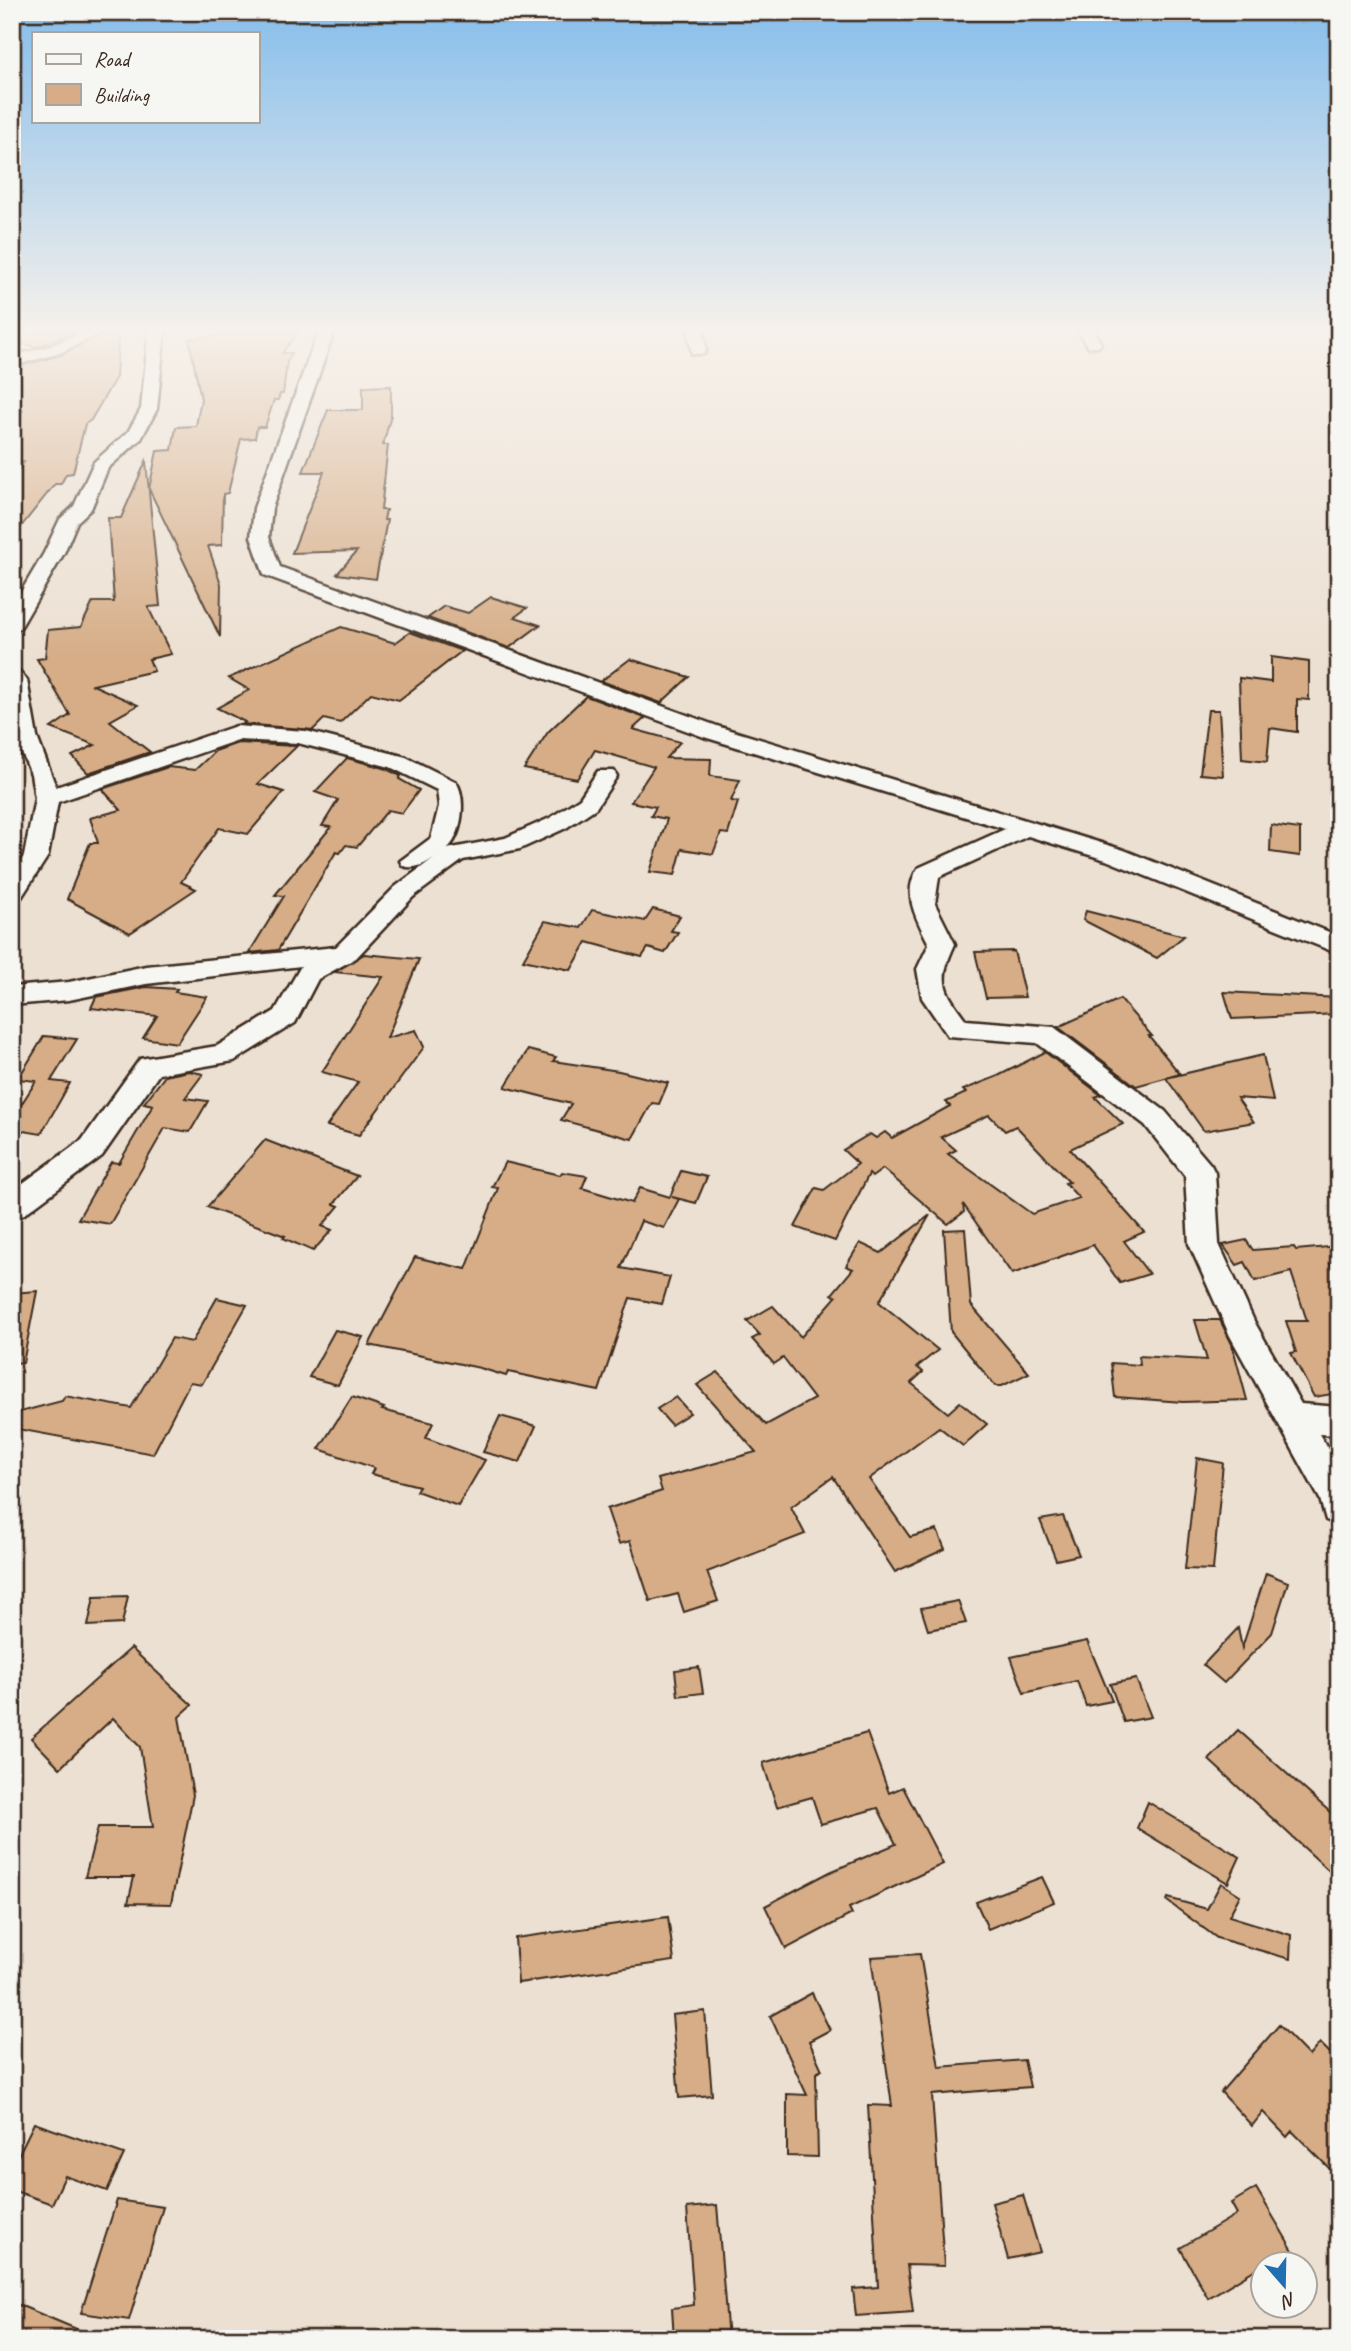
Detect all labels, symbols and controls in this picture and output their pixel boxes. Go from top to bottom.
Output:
legend [32,32,259,122]
text: Road [94,46,133,72]
text: Building [94,82,151,108]
north arrow [1250,2250,1320,2320]
text: N [1277,2287,1299,2314]

